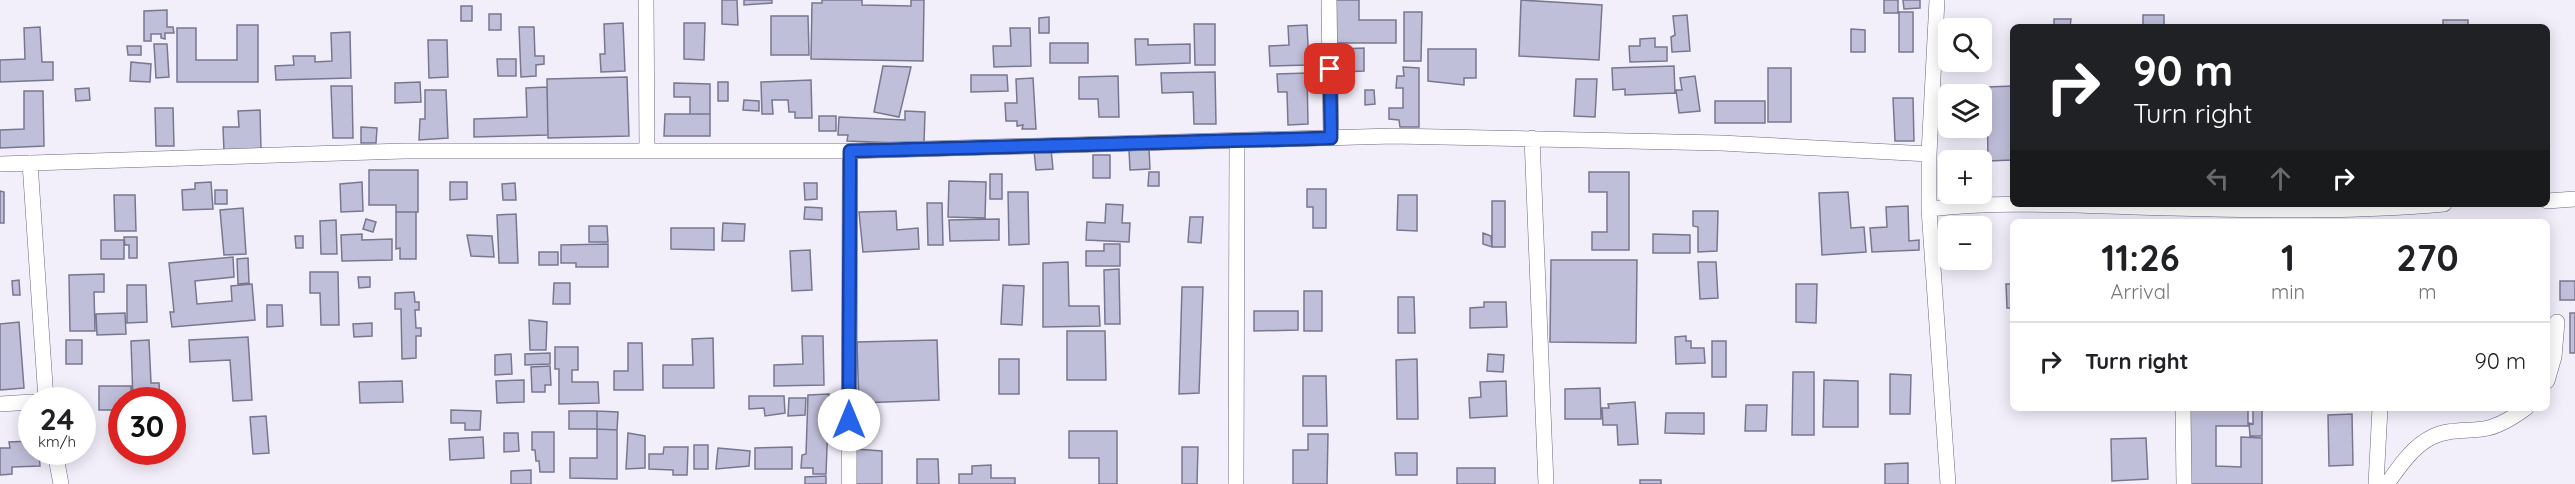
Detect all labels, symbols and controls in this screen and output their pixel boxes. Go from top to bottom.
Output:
map controls [1938,18,1992,270]
button: search [1938,18,1992,72]
pin [1304,43,1355,94]
text: 90 m [2133,44,2233,97]
icon: right [2034,48,2112,126]
icon: arrive [1313,52,1346,85]
button: layers [1938,84,1992,138]
text: Turn right [2133,96,2252,130]
button: + [1938,150,1992,204]
icon: left [2201,162,2234,195]
icon: ahead [2264,162,2297,195]
icon: right [2327,162,2360,195]
button: − [1938,216,1992,270]
text: 11:26 [2101,235,2180,280]
text: 1 [2281,235,2295,280]
text: 270 [2396,235,2459,280]
text: Arrival [2111,279,2170,304]
text: min [2271,279,2305,304]
text: m [2418,279,2437,304]
icon: right [2034,345,2067,378]
text: Turn right [2085,347,2189,375]
text: 90 m [2475,347,2526,375]
speed limit sign: 30 [108,387,186,465]
position arrow [817,388,881,452]
text: 24 [40,400,74,438]
text: km/h [38,432,76,451]

